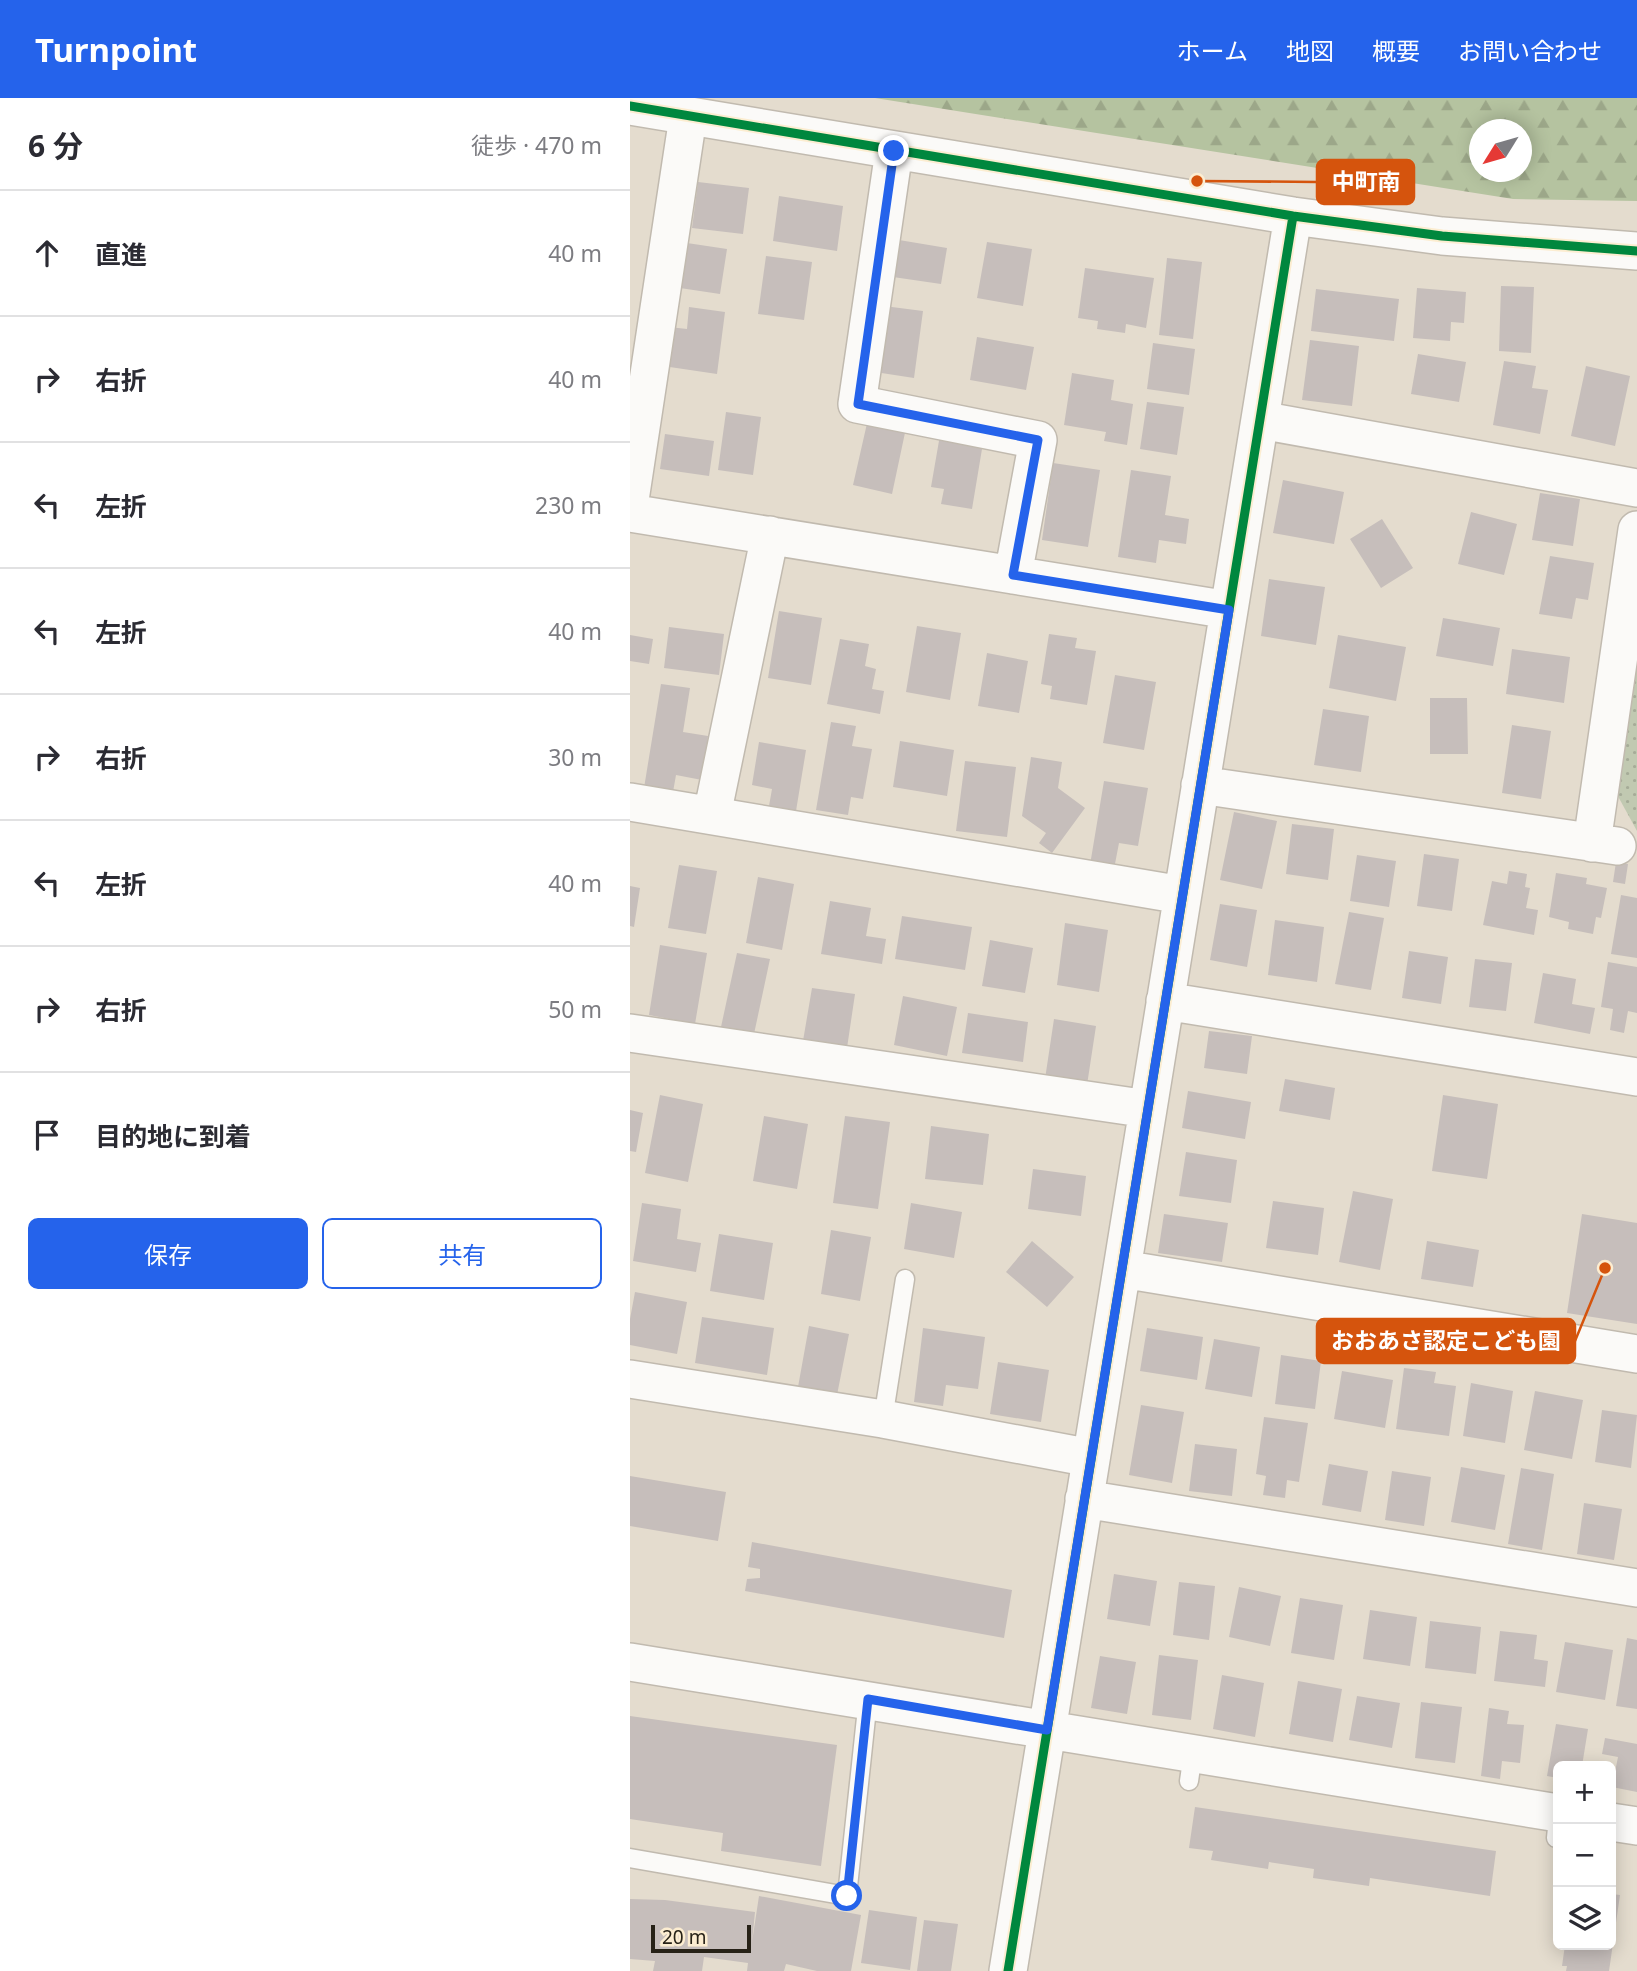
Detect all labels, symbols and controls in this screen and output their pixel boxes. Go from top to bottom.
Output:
text: Turnpoint [35,27,197,72]
text: ホーム [1177,34,1248,67]
text: 地図 [1286,34,1334,67]
text: 概要 [1372,34,1420,67]
text: お問い合わせ [1458,34,1602,67]
north arrow [1469,119,1532,182]
text: 6 分 [28,125,83,166]
text: 徒歩 · 470 m [471,129,602,161]
route end [878,135,909,166]
callout: 中町南 [1317,160,1414,204]
text: 中町南 [1332,165,1401,197]
icon: ahead [28,234,66,272]
text: 直進 [95,236,147,272]
text: 40 m [548,237,602,269]
icon: right [28,360,66,398]
text: 右折 [95,362,147,398]
text: 40 m [548,363,602,395]
icon: left [28,486,66,524]
text: 左折 [95,488,147,524]
text: 230 m [535,489,602,521]
icon: left [28,612,66,650]
text: 左折 [95,614,147,650]
text: 40 m [548,615,602,647]
icon: right [28,738,66,776]
text: 右折 [95,740,147,776]
text: 30 m [548,741,602,773]
icon: left [28,864,66,902]
text: 左折 [95,866,147,902]
text: 40 m [548,867,602,899]
icon: right [28,990,66,1028]
text: 右折 [95,992,147,1028]
text: 50 m [548,993,602,1025]
icon: arrive [28,1116,66,1154]
text: 目的地に到着 [95,1118,251,1154]
button: 保存 [28,1218,308,1289]
button: 共有 [322,1218,602,1289]
callout: おおあさ認定こども園 [1317,1319,1575,1363]
text: おおあさ認定こども園 [1331,1324,1561,1356]
map controls [1553,1761,1616,1950]
button: + [1553,1761,1616,1824]
button: − [1553,1824,1616,1887]
route start [831,1880,862,1911]
button: layers [1553,1887,1616,1950]
scale bar [651,1922,751,1954]
text: 20 m [662,1924,706,1950]

